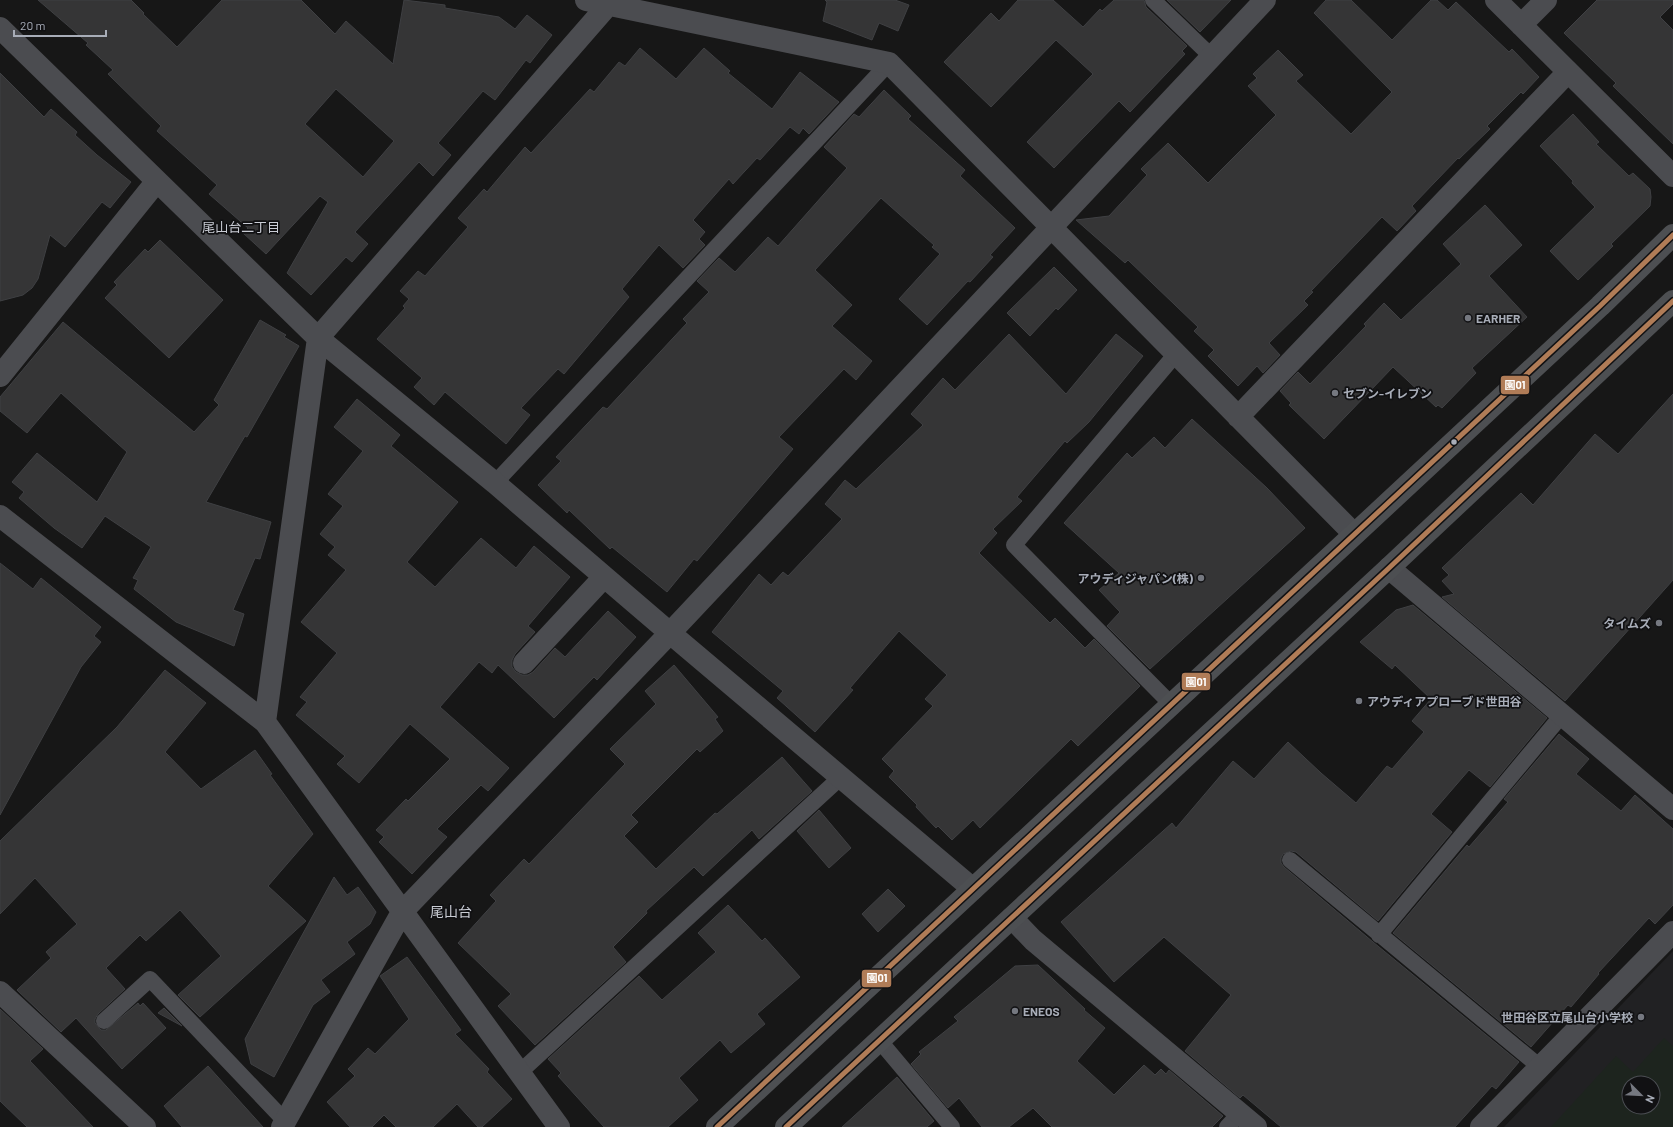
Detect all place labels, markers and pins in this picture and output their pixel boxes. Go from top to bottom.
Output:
place label: EARHER [1476,311,1520,325]
marker: EARHER [1463,313,1473,323]
place label: セブン-イレブン [1343,386,1432,400]
marker: セブン-イレブン [1330,388,1340,398]
unlabelled marker [1449,437,1459,447]
place label: アウディジャパン(株) [1078,571,1194,585]
marker: アウディジャパン(株) [1196,573,1206,583]
place label: タイムズ [1603,616,1651,630]
marker: タイムズ [1654,618,1664,628]
place label: アウディアプローブド世田谷 [1367,694,1521,708]
marker: アウディアプローブド世田谷 [1354,696,1364,706]
place label: ENEOS [1023,1004,1060,1018]
marker: ENEOS [1010,1006,1020,1016]
place label: 世田谷区立尾山台小学校 [1501,1010,1633,1024]
marker: 世田谷区立尾山台小学校 [1636,1012,1646,1022]

